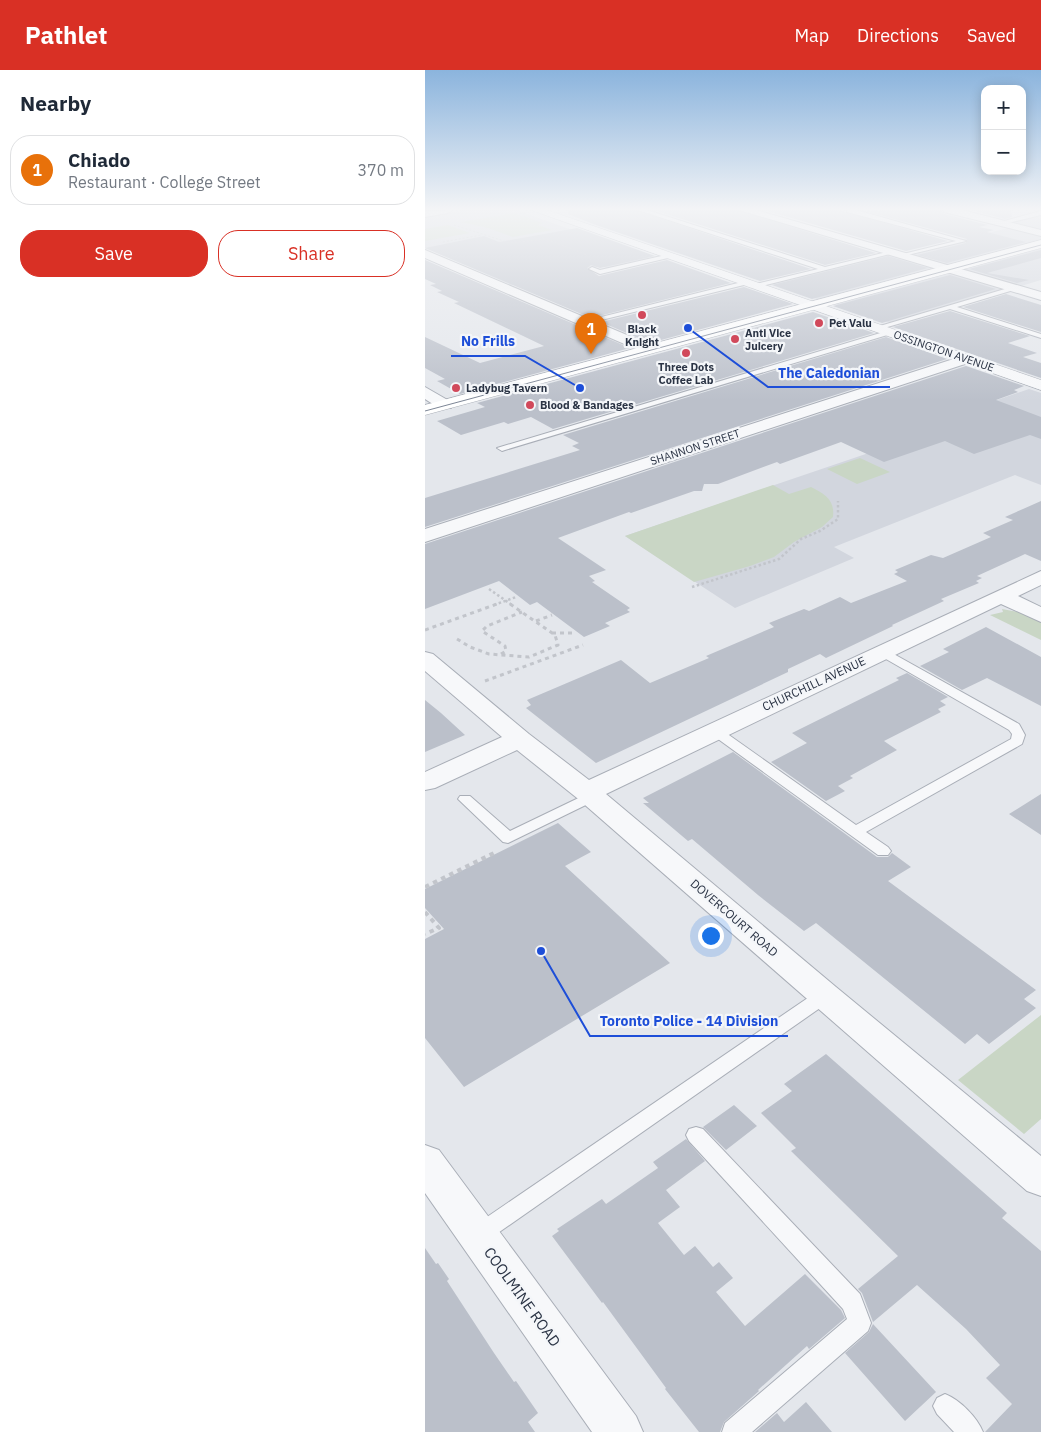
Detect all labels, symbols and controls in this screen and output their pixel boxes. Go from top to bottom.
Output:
text: Pathlet [25,19,107,51]
text: Map [794,24,829,47]
text: Directions [857,24,939,47]
text: Saved [967,24,1016,47]
map controls [981,85,1026,175]
button: + [981,85,1026,130]
text: Nearby [20,89,91,117]
button: − [981,130,1026,175]
text: Chiado [68,148,130,172]
text: 1 [32,160,42,180]
text: 370 m [357,160,404,180]
text: Restaurant · College Street [68,172,261,192]
button: Save [20,230,208,277]
button: Share [218,230,405,277]
marker: Black Knight [636,309,648,321]
pin: 1 [575,313,607,354]
place label: Pet Valu [829,316,872,330]
marker: Pet Valu [813,317,825,329]
place label: Black Knight [625,322,659,349]
place label: Anti Vice Juicery [745,326,791,353]
callout: No Frills [451,327,525,356]
street label: OSSINGTON AVENUE [892,327,996,375]
text: No Frills [461,332,515,350]
marker: Anti Vice Juicery [729,333,741,345]
marker: Three Dots Coffee Lab [680,347,692,359]
callout: The Caledonian [768,358,890,387]
place label: Three Dots Coffee Lab [658,360,714,387]
text: The Caledonian [778,364,880,382]
place label: Ladybug Tavern [466,381,547,395]
marker: Ladybug Tavern [450,382,462,394]
place label: Blood & Bandages [540,398,634,412]
marker: Blood & Bandages [524,399,536,411]
street label: SHANNON STREET [648,426,742,468]
street label: CHURCHILL AVENUE [760,653,868,714]
street label: DOVERCOURT ROAD [688,876,781,960]
your location [698,923,724,949]
callout: Toronto Police - 14 Division [590,1007,788,1036]
text: Toronto Police - 14 Division [600,1012,778,1030]
street label: COOLMINE ROAD [480,1243,565,1350]

